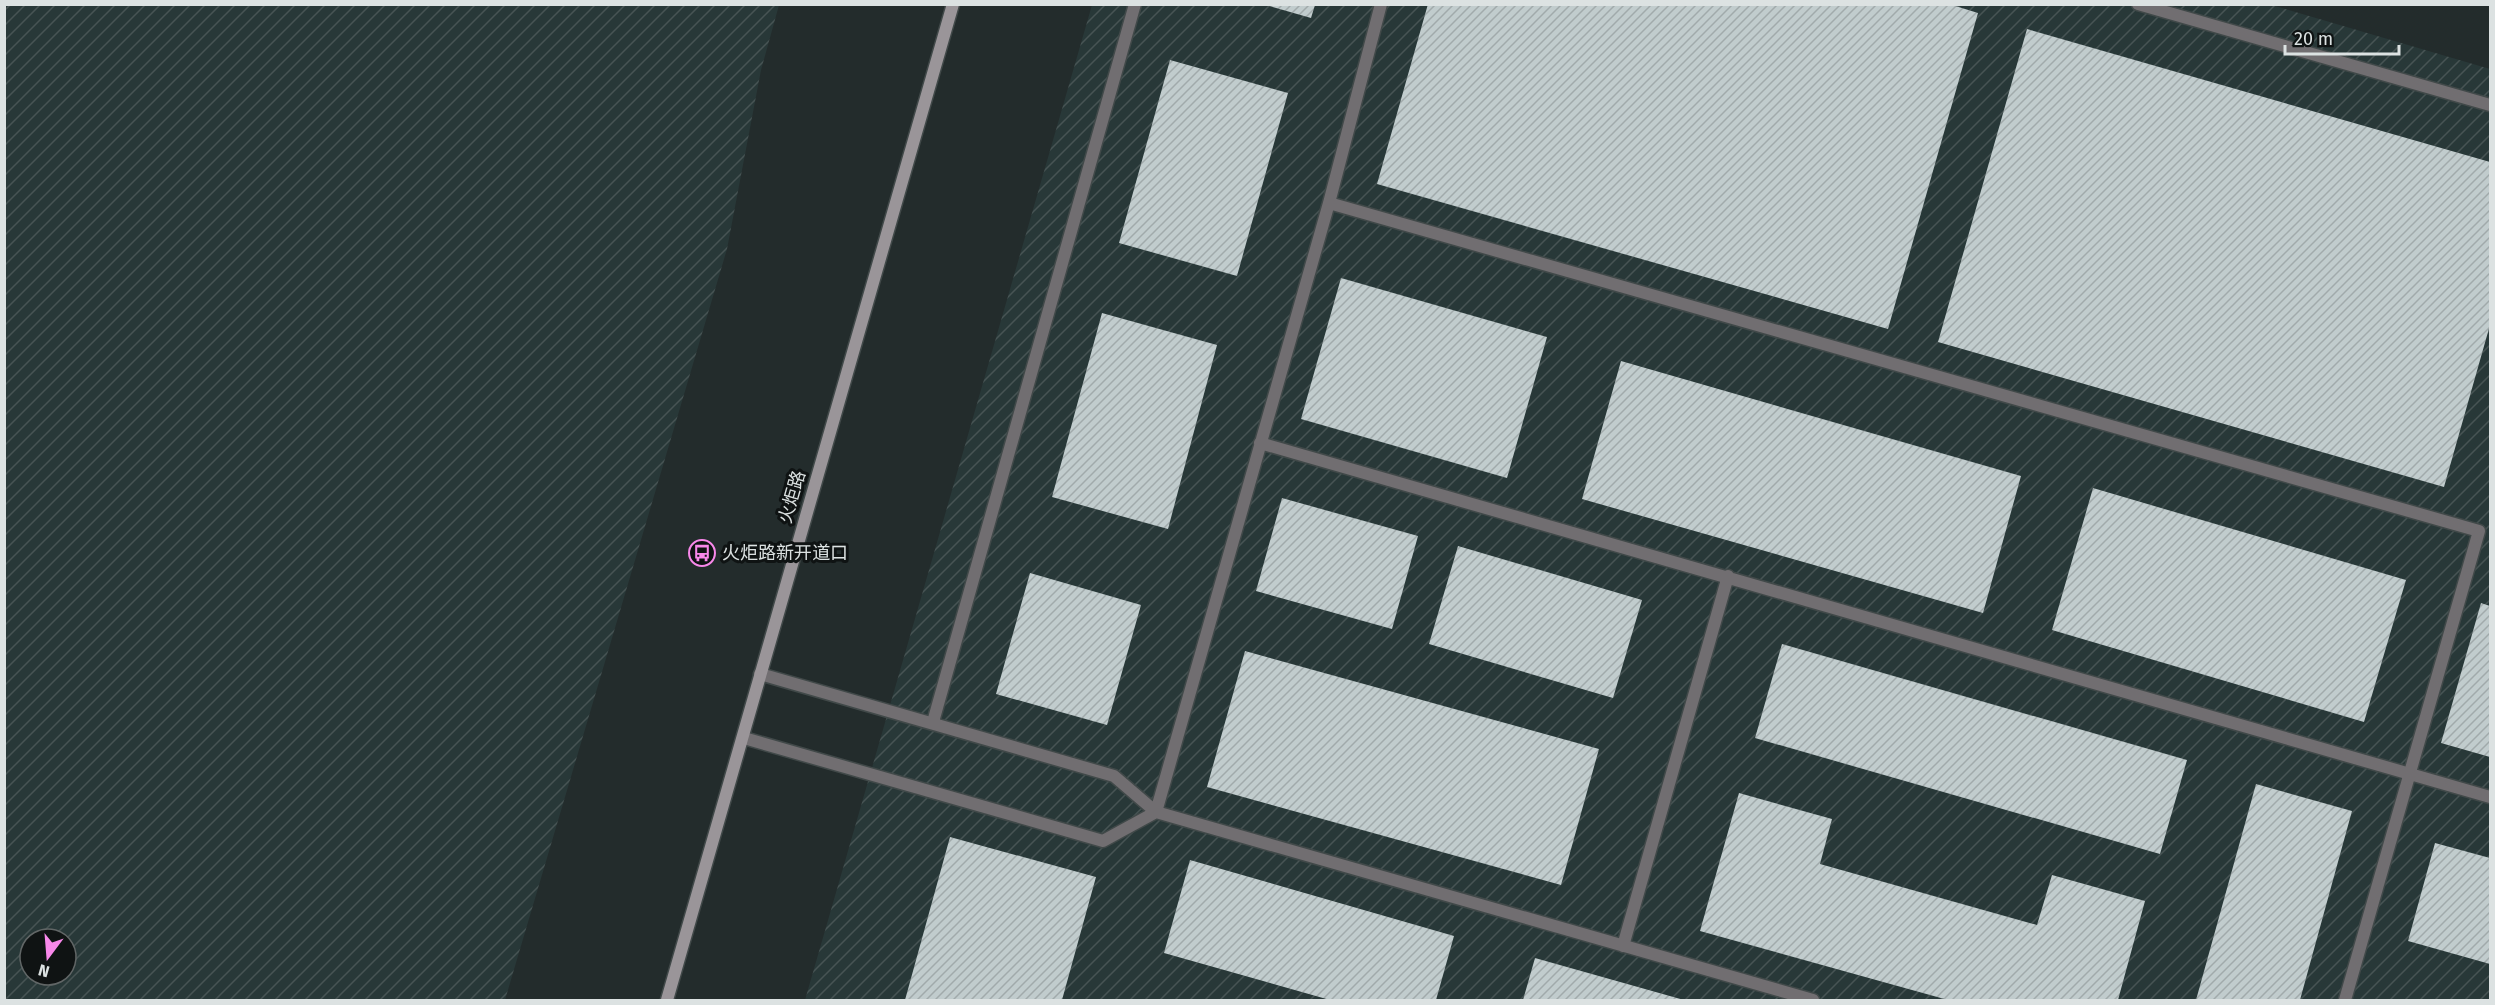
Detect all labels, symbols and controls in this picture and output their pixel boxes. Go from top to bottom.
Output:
scale bar [2285,18,2399,56]
text: 20 m [2294,28,2333,50]
street label: 火炬路 [774,468,810,526]
bus stop icon: 火炬路新开道口 [687,538,717,568]
place label: 火炬路新开道口 [722,542,848,564]
north arrow [18,927,78,987]
text: N [36,960,52,982]

